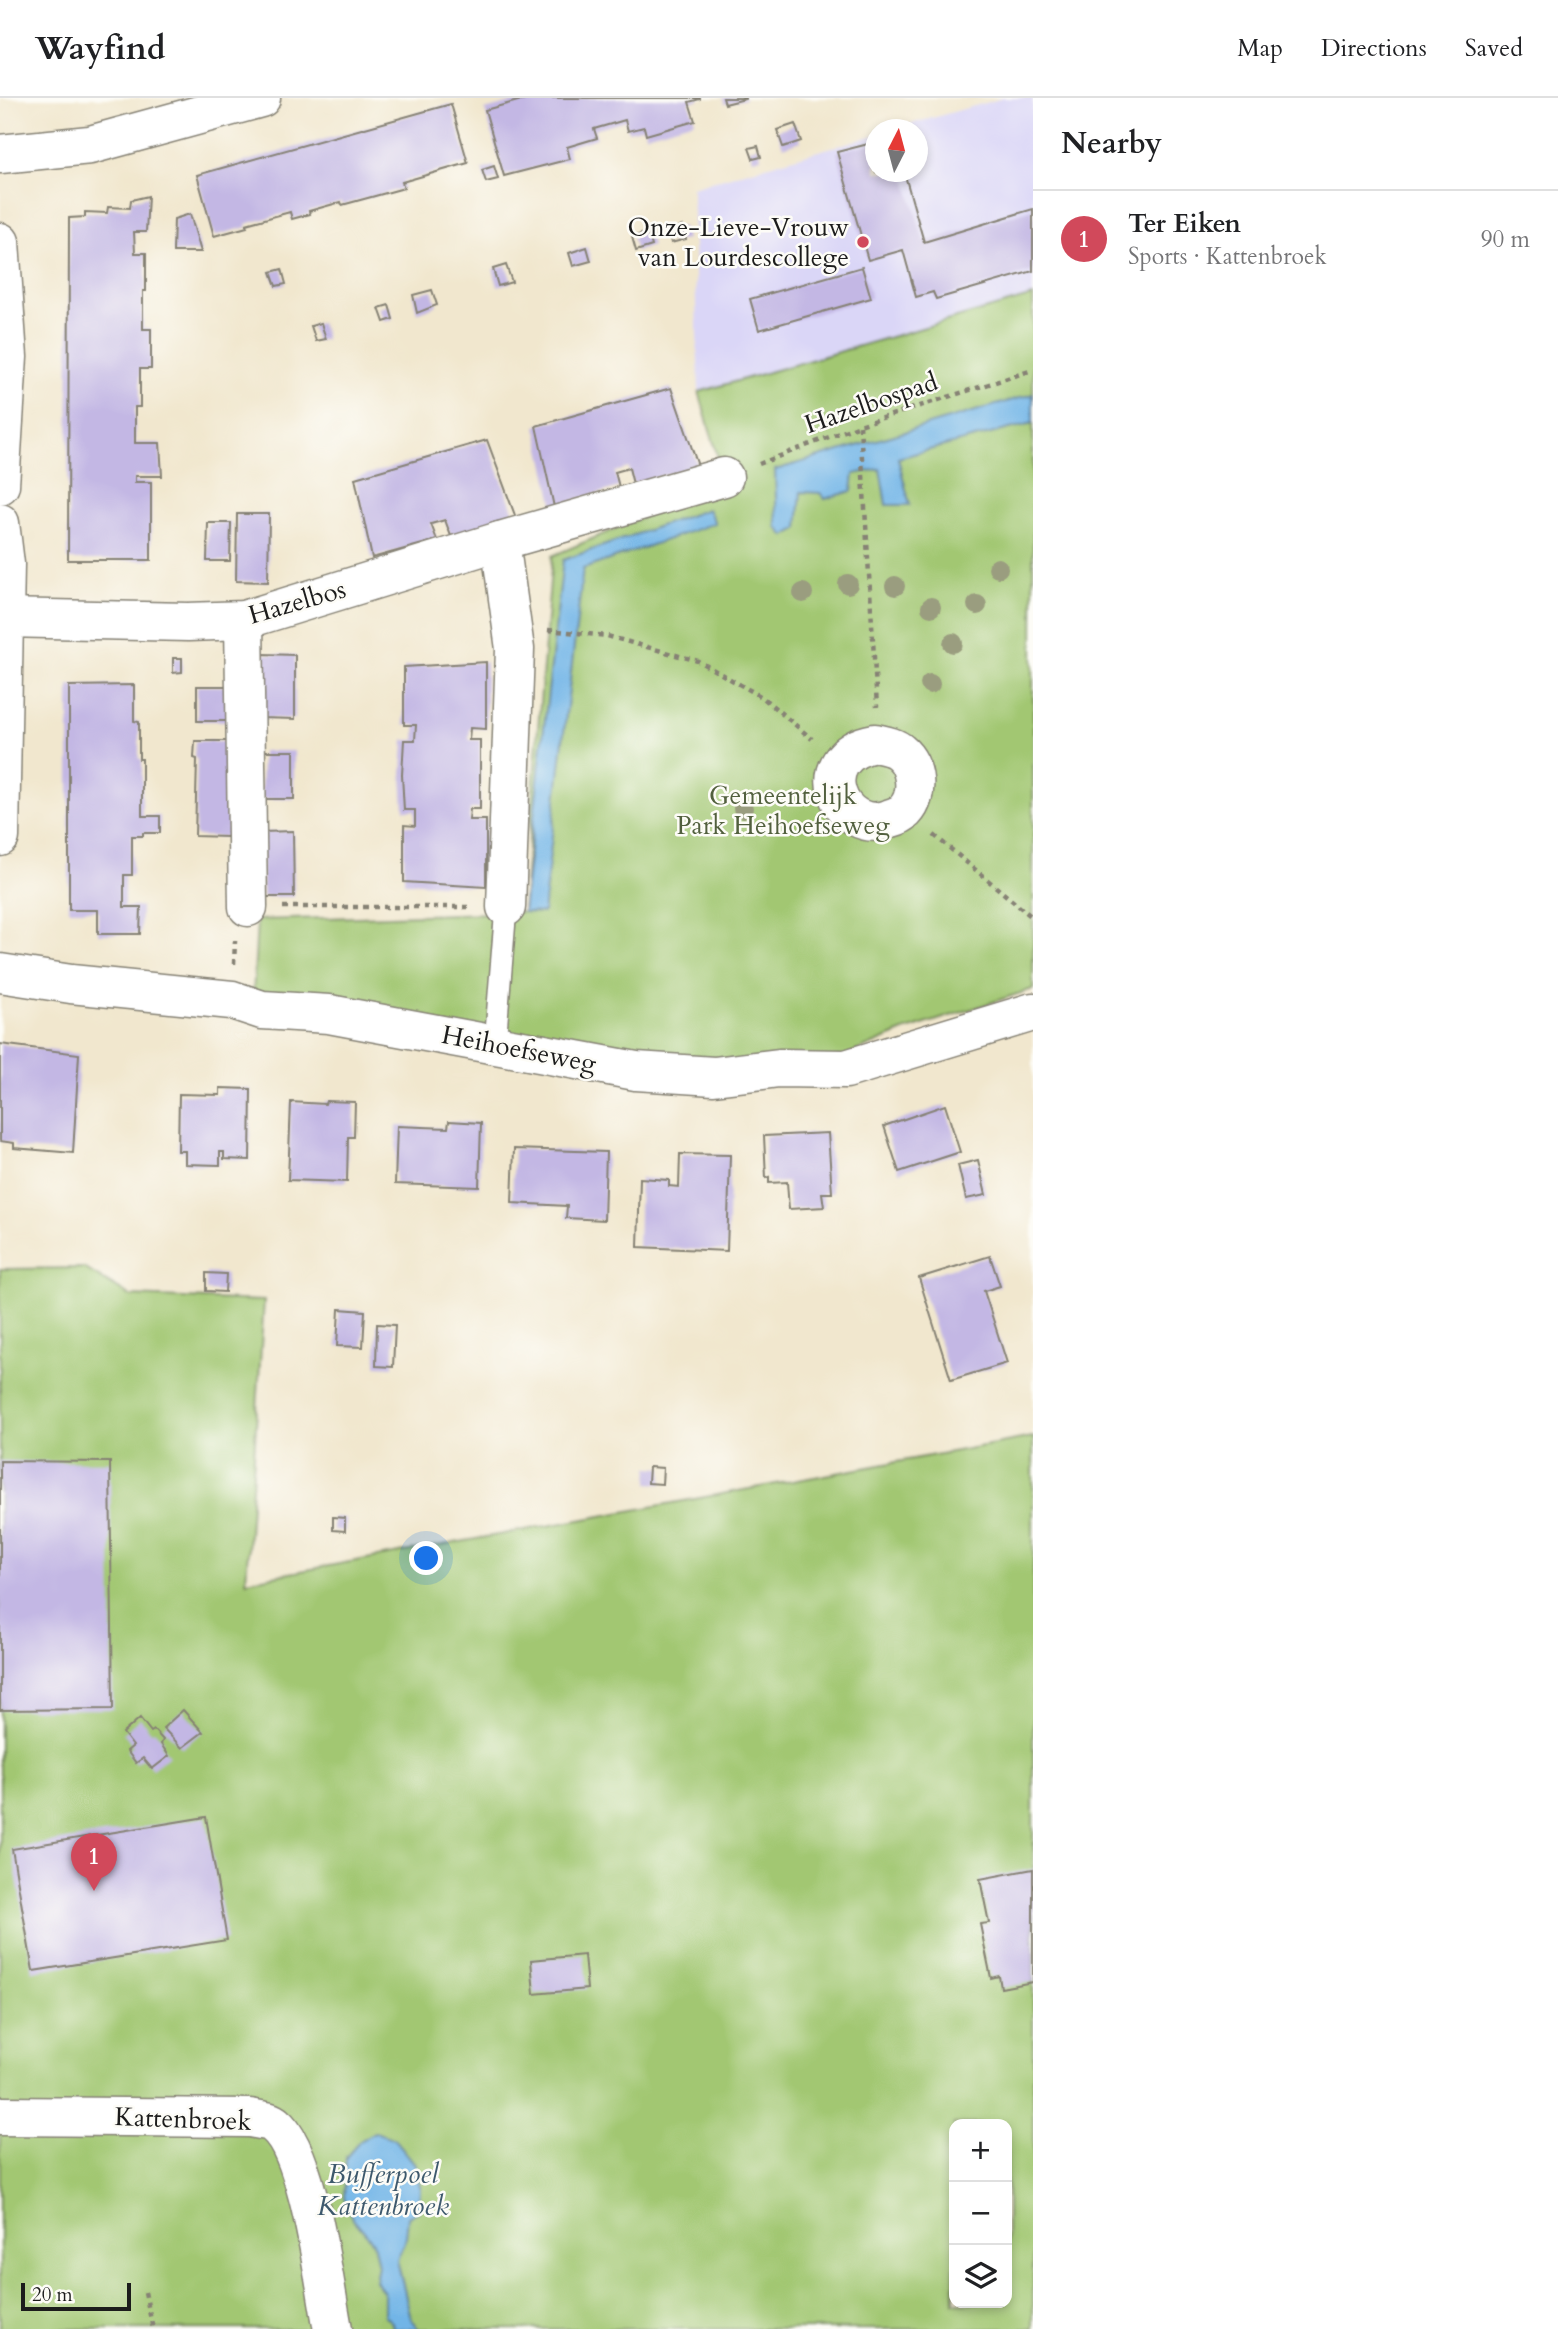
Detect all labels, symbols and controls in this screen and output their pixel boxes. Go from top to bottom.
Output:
text: Wayfind [35,26,166,71]
text: Map [1237,32,1283,65]
text: Directions [1321,32,1427,65]
text: Saved [1465,32,1523,65]
north arrow [865,119,928,182]
text: Nearby [1061,123,1162,164]
text: Ter Eiken [1128,206,1241,241]
place label: Onze-Lieve-Vrouw van Lourdescollege [628,210,849,275]
text: 1 [1078,224,1090,255]
text: 90 m [1481,224,1530,255]
marker: Onze-Lieve-Vrouw van Lourdescollege [855,234,871,250]
text: Sports · Kattenbroek [1128,241,1327,272]
street label: Hazelbospad [800,364,942,442]
street label: Hazelbos [244,571,350,633]
park label: Gemeentelijk Park Heihoefseweg [676,778,890,843]
street label: Heihoefseweg [439,1017,600,1081]
your location [409,1541,443,1575]
pin: 1 [71,1833,117,1891]
street label: Kattenbroek [114,2099,252,2139]
map controls [949,2119,1012,2308]
button: + [949,2119,1012,2182]
water label: Bufferpoel Kattenbroek [317,2155,449,2225]
button: − [949,2182,1012,2245]
button: layers [949,2245,1012,2308]
scale bar [21,2280,131,2312]
text: 20 m [32,2282,73,2308]

